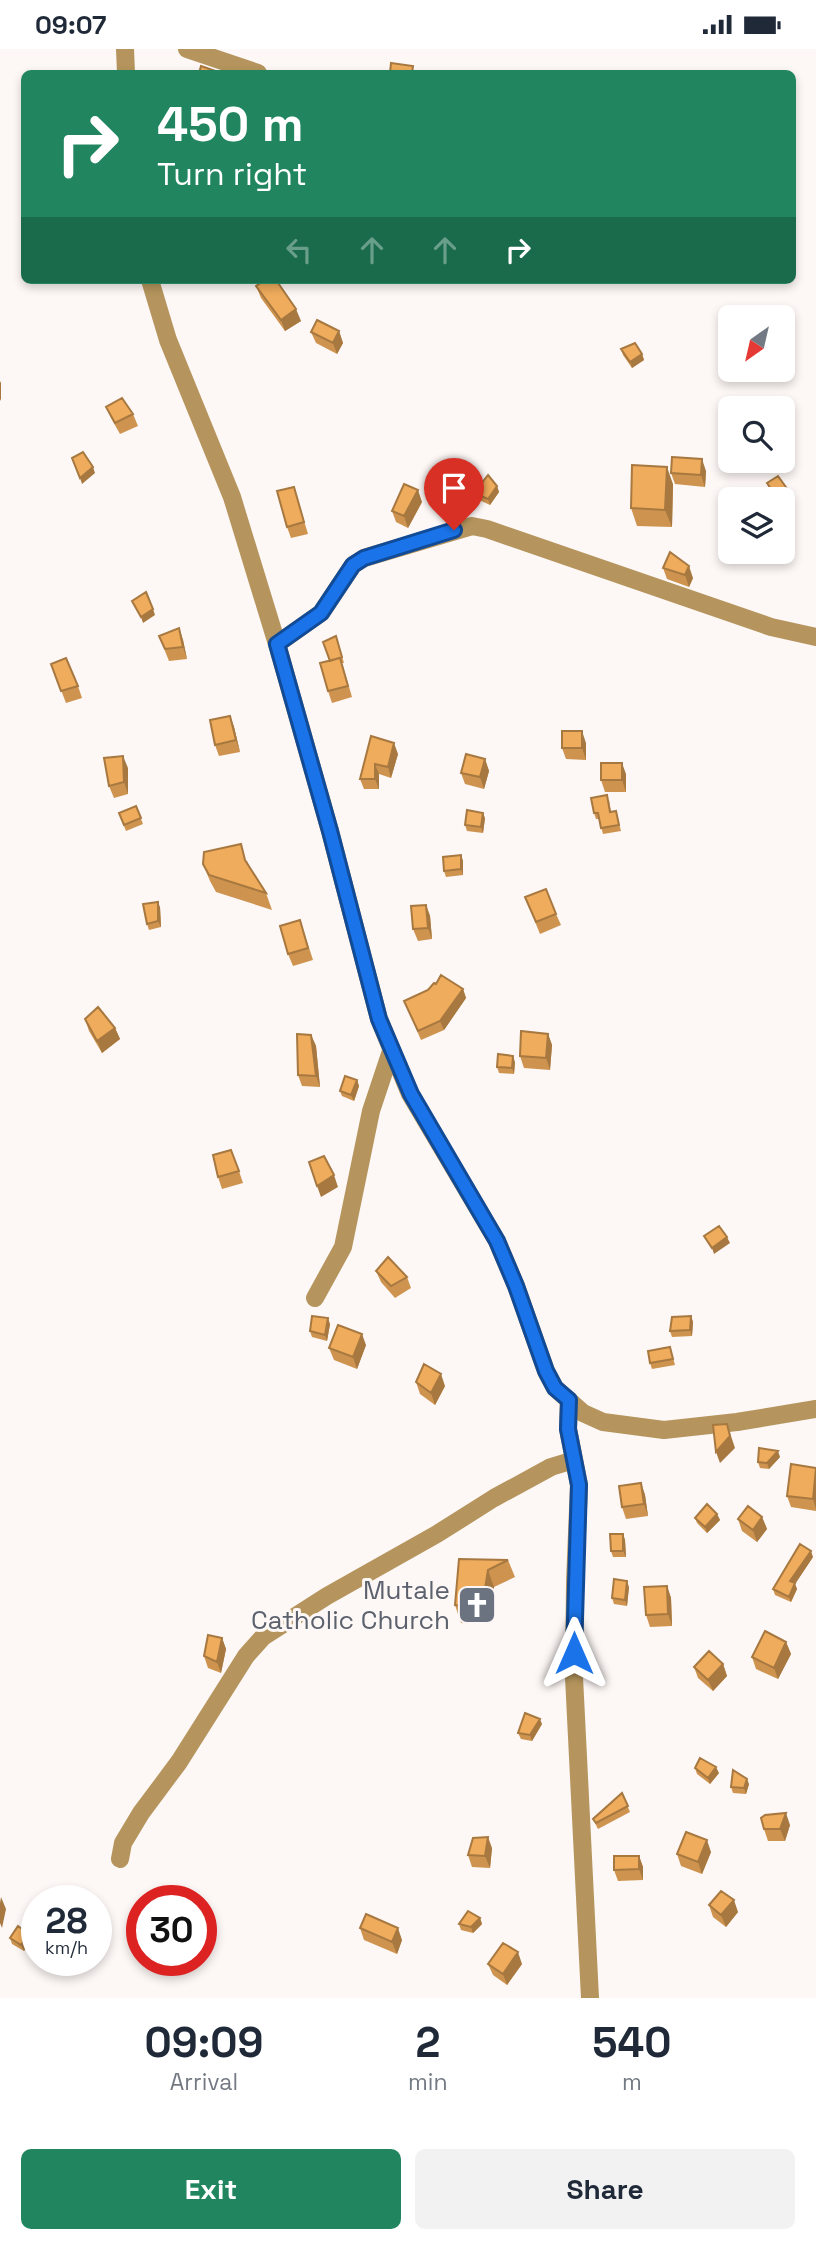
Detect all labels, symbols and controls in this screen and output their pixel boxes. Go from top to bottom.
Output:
text: 09:07 [35,8,106,42]
text: 450 m [157,93,304,155]
icon: right [42,98,133,189]
text: Turn right [157,154,307,194]
icon: left [280,231,318,269]
icon: ahead [353,231,391,269]
icon: ahead [426,231,464,269]
icon: right [499,231,537,269]
north arrow [718,305,794,381]
map controls [718,305,795,564]
button: search [718,396,795,473]
pin [424,458,484,530]
icon: arrive [435,469,473,507]
button: layers [718,487,795,564]
place label: Mutale Catholic Church [251,1573,450,1637]
church icon: Mutale Catholic Church [456,1584,498,1626]
position arrow [537,1616,611,1690]
speed limit sign: 30 [126,1885,217,1976]
text: 28 [46,1899,87,1943]
text: km/h [45,1936,88,1959]
text: 09:09 [145,2016,263,2069]
text: 2 [415,2016,440,2069]
text: 540 [592,2016,671,2069]
text: Arrival [170,2067,238,2097]
text: min [408,2067,448,2097]
text: m [622,2067,642,2097]
button: Exit [21,2149,401,2229]
button: Share [415,2149,795,2229]

